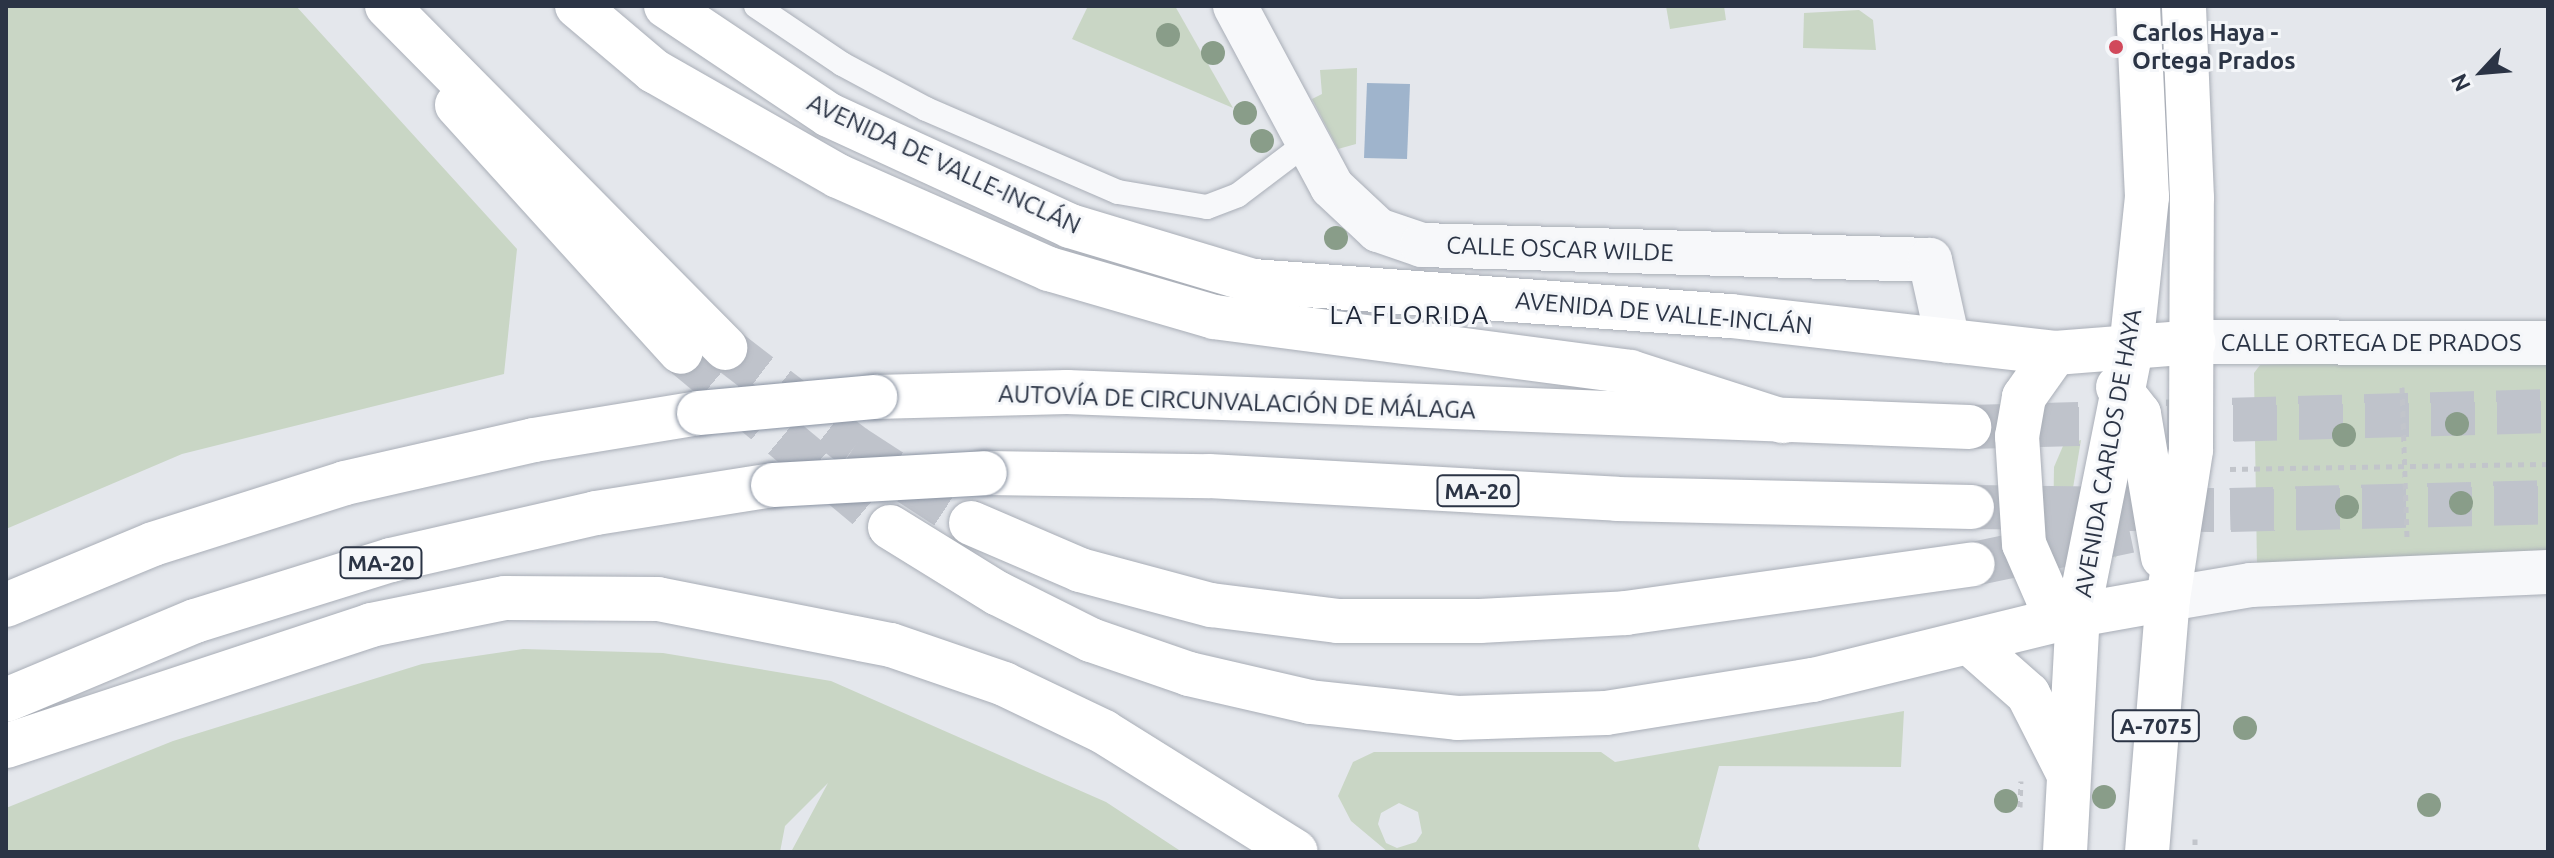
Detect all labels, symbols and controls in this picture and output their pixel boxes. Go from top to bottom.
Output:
place label: Carlos Haya - Ortega Prados [2132,19,2295,75]
north arrow [2442,32,2522,112]
marker: Carlos Haya - Ortega Prados [2107,38,2125,56]
text: N [2445,70,2475,96]
street label: AVENIDA DE VALLE-INCLÁN [803,88,1085,240]
street label: CALLE OSCAR WILDE [1446,231,1674,267]
street label: AVENIDA DE VALLE-INCLÁN [1514,286,1814,340]
district label: LA FLORIDA [1330,299,1490,331]
street label: AVENIDA CARLOS DE HAYA [2068,307,2148,599]
street label: CALLE ORTEGA DE PRADOS [2221,329,2521,357]
street label: AUTOVÍA DE CIRCUNVALACIÓN DE MÁLAGA [998,379,1476,425]
road number: MA-20 [1436,473,1520,509]
road number: MA-20 [339,545,423,581]
road number: A-7075 [2110,708,2202,744]

